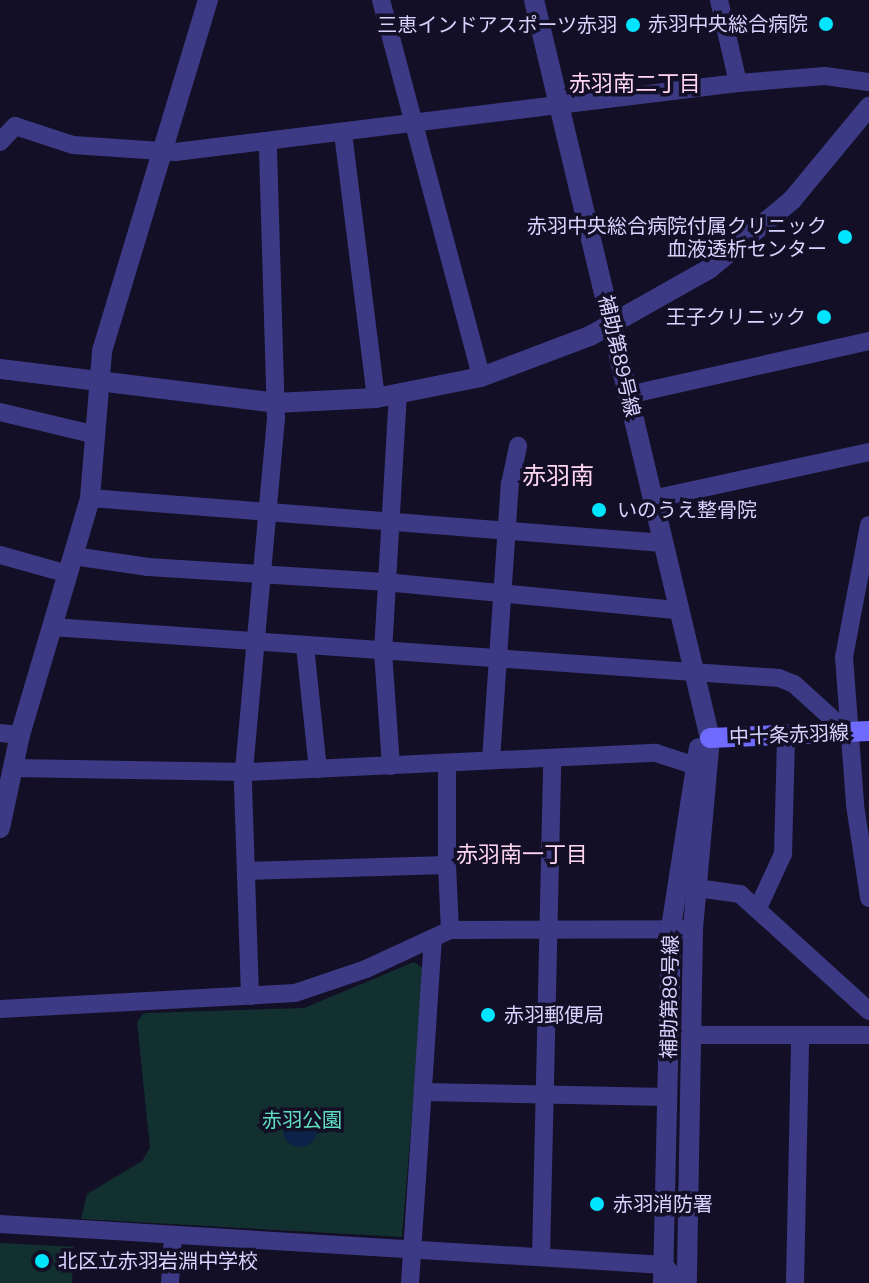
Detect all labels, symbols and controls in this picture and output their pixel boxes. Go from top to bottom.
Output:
place label: 赤羽中央総合病院 [648,12,808,36]
place label: 三恵インドアスポーツ赤羽 [377,13,617,37]
marker: 赤羽中央総合病院 [815,13,837,35]
marker: 三恵インドアスポーツ赤羽 [624,16,642,34]
district label: 赤羽南二丁目 [569,72,701,98]
place label: 赤羽中央総合病院付属クリニック 血液透析センター [527,214,827,261]
marker: 赤羽中央総合病院付属クリニック 血液透析センター [834,226,856,248]
street label: 補助第89号線 [593,293,645,419]
place label: 王子クリニック [666,305,806,329]
marker: 王子クリニック [813,306,835,328]
district label: 赤羽南 [522,463,594,491]
place label: いのうえ整骨院 [617,498,757,522]
marker: いのうえ整骨院 [588,499,610,521]
street label: 中十条赤羽線 [729,721,849,749]
district label: 赤羽南一丁目 [456,843,588,869]
street label: 補助第89号線 [657,935,683,1059]
place label: 赤羽郵便局 [504,1003,604,1027]
marker: 赤羽郵便局 [479,1006,497,1024]
park label: 赤羽公園 [262,1108,342,1132]
place label: 赤羽消防署 [613,1192,713,1216]
marker: 赤羽消防署 [588,1195,606,1213]
place label: 北区立赤羽岩淵中学校 [58,1249,258,1273]
marker: 北区立赤羽岩淵中学校 [33,1252,51,1270]

